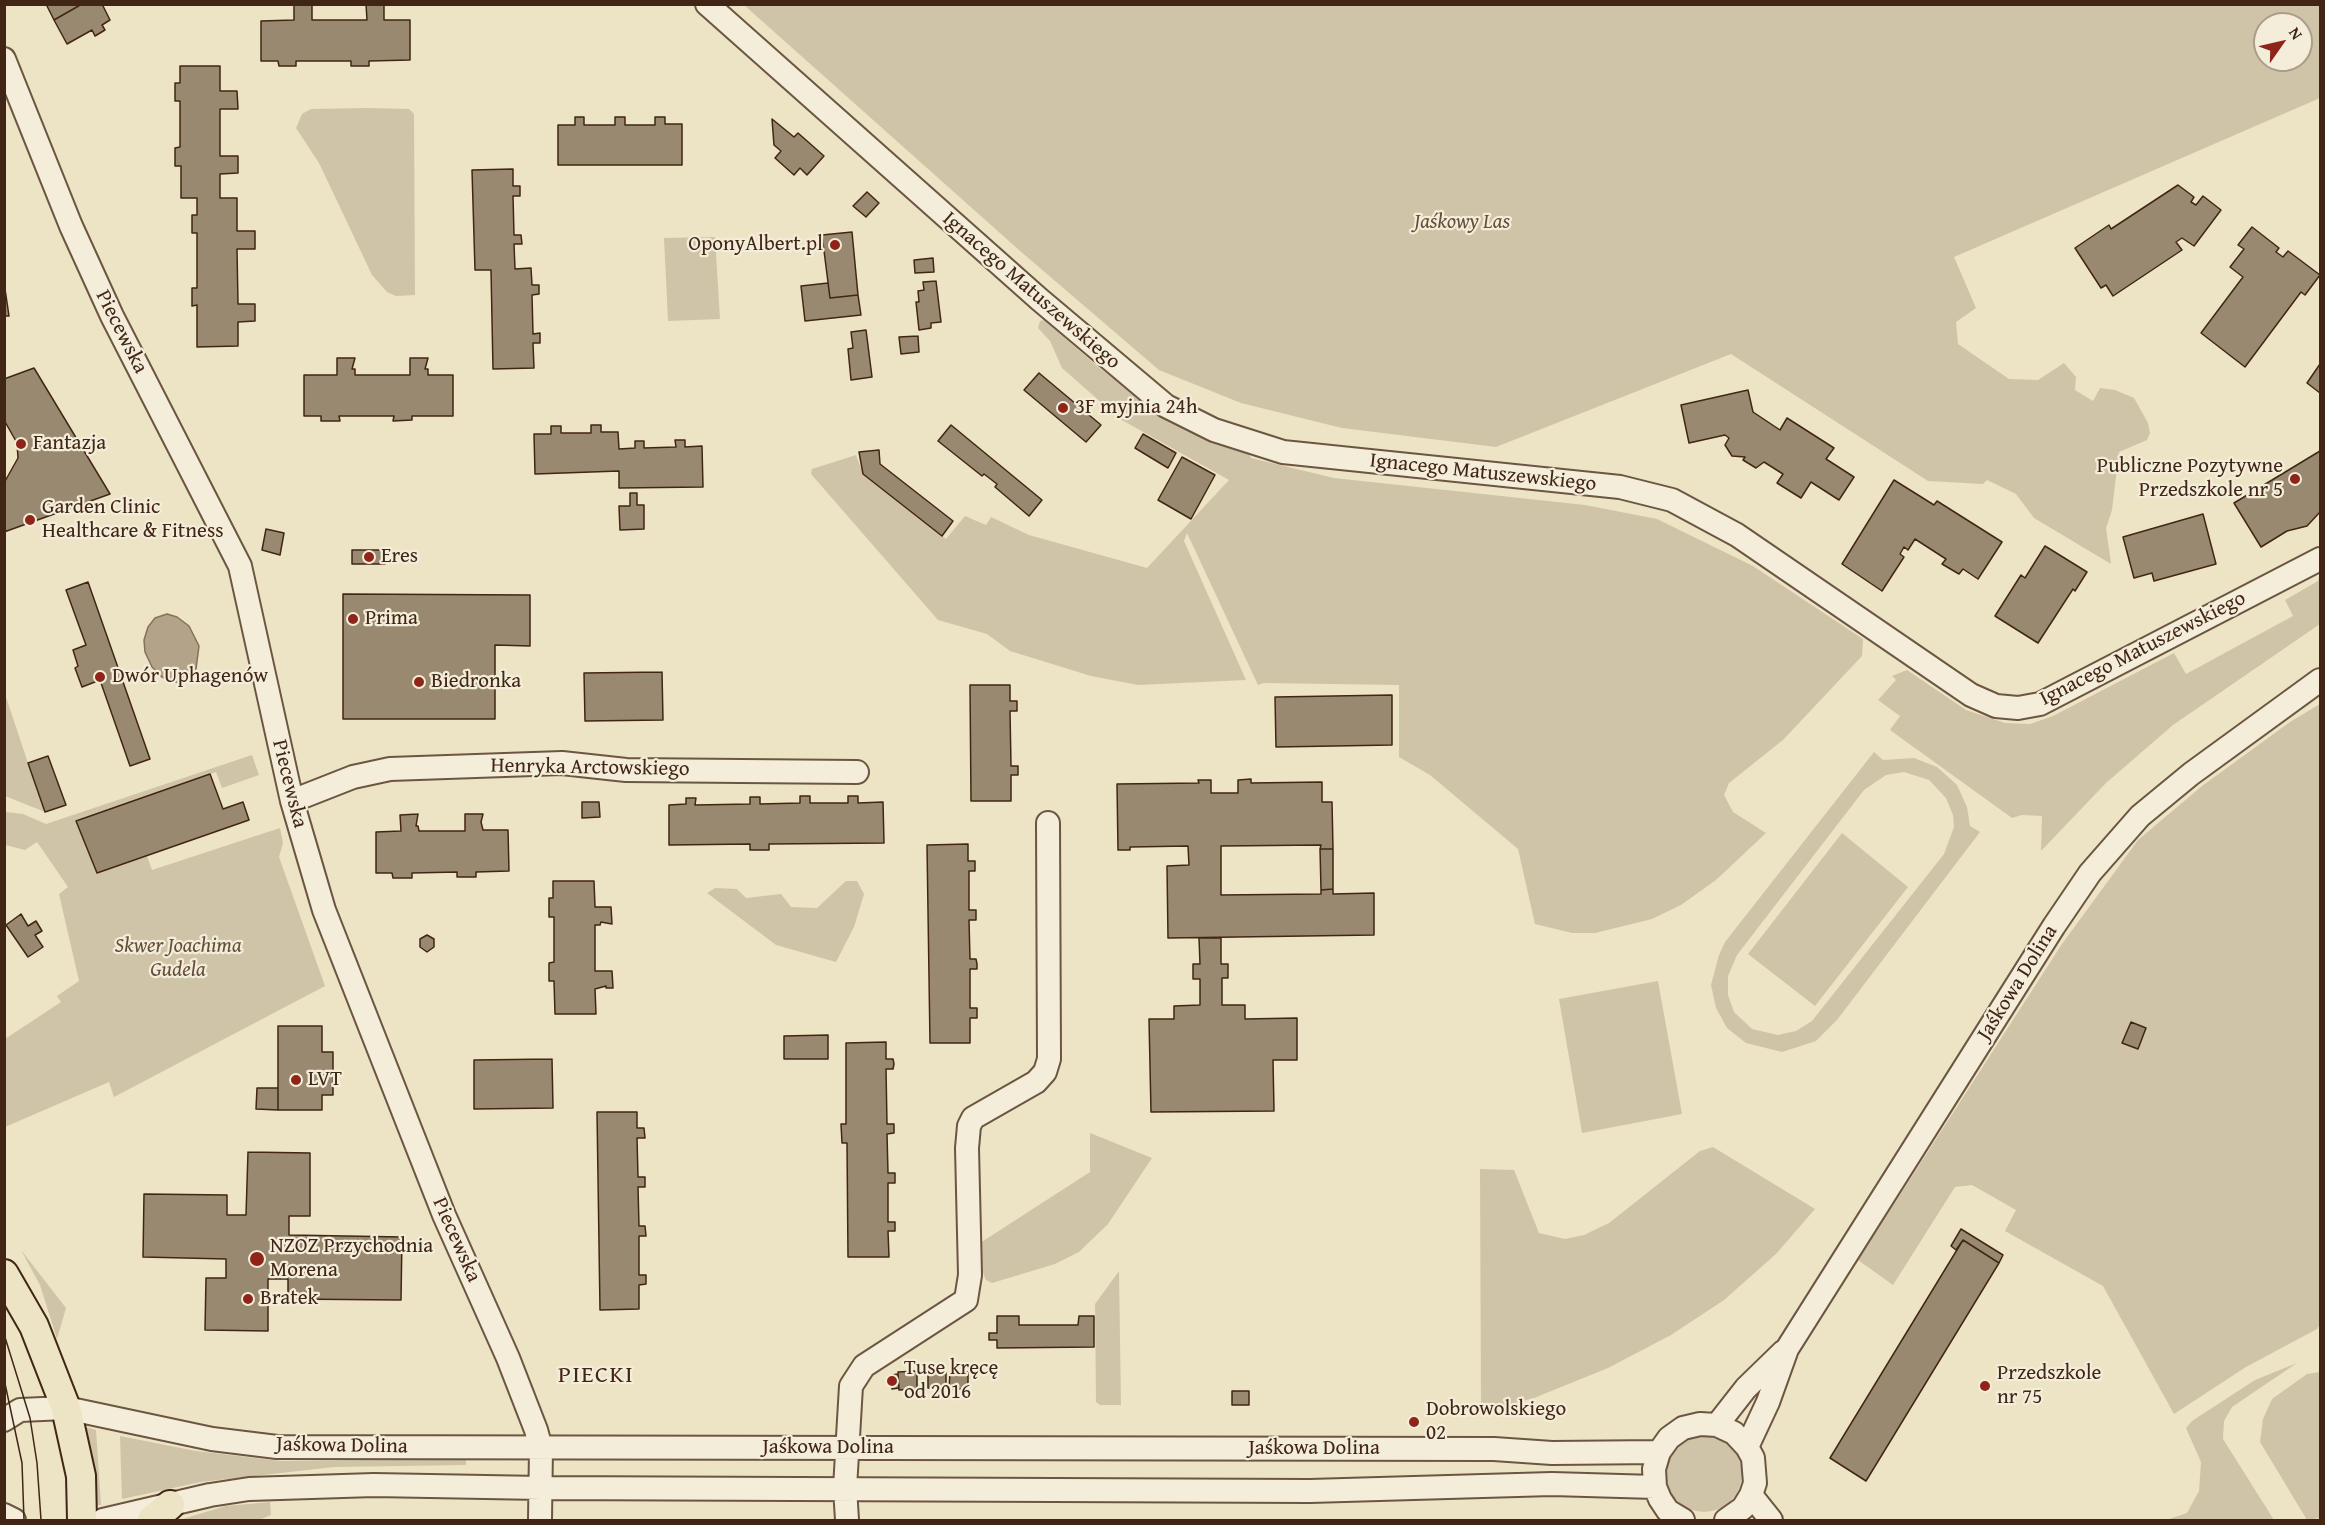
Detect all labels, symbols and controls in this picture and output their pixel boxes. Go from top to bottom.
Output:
north arrow [2253,12,2313,72]
text: N [2283,22,2309,44]
street label: Ignacego Matuszewskiego [937,207,1125,375]
park label: Jaśkowy Las [1414,210,1510,236]
place label: OponyAlbert.pl [688,232,823,258]
marker: OponyAlbert.pl [828,238,842,252]
street label: Piecewska [89,286,153,378]
place label: 3F myjnia 24h [1075,395,1197,421]
marker: 3F myjnia 24h [1056,401,1070,415]
place label: Fantazja [33,431,106,457]
marker: Fantazja [14,437,28,451]
street label: Ignacego Matuszewskiego [1368,449,1598,497]
place label: Publiczne Pozytywne Przedszkole nr 5 [2097,454,2283,504]
marker: Publiczne Pozytywne Przedszkole nr 5 [2288,472,2302,486]
place label: Garden Clinic Healthcare & Fitness [42,495,224,545]
marker: Garden Clinic Healthcare & Fitness [23,513,37,527]
place label: Eres [381,544,418,570]
marker: Eres [362,550,376,564]
street label: Ignacego Matuszewskiego [2036,586,2250,712]
place label: Prima [365,606,418,632]
marker: Prima [346,612,360,626]
place label: Dwór Uphagenów [112,664,268,690]
place label: Biedronka [431,669,521,695]
marker: Dwór Uphagenów [93,670,107,684]
marker: Biedronka [412,675,426,689]
street label: Piecewska [266,737,312,831]
street label: Henryka Arctowskiego [490,754,690,782]
street label: Jaśkowa Dolina [1972,921,2064,1045]
park label: Skwer Joachima Gudela [114,934,242,984]
place label: LVT [308,1067,342,1093]
marker: LVT [289,1073,303,1087]
street label: Piecewska [426,1194,486,1286]
place label: NZOZ Przychodnia Morena [270,1234,433,1284]
marker: NZOZ Przychodnia Morena [248,1250,266,1268]
place label: Bratek [260,1286,318,1312]
marker: Bratek [241,1292,255,1306]
place label: Tuse kręcę od 2016 [904,1356,998,1406]
place label: Przedszkole nr 75 [1997,1361,2101,1411]
district label: PIECKI [558,1362,634,1390]
marker: Tuse kręcę od 2016 [885,1374,899,1388]
marker: Przedszkole nr 75 [1978,1379,1992,1393]
place label: Dobrowolskiego 02 [1426,1397,1566,1447]
marker: Dobrowolskiego 02 [1407,1415,1421,1429]
street label: Jaśkowa Dolina [276,1432,408,1460]
street label: Jaśkowa Dolina [762,1435,894,1461]
street label: Jaśkowa Dolina [1248,1436,1380,1462]

